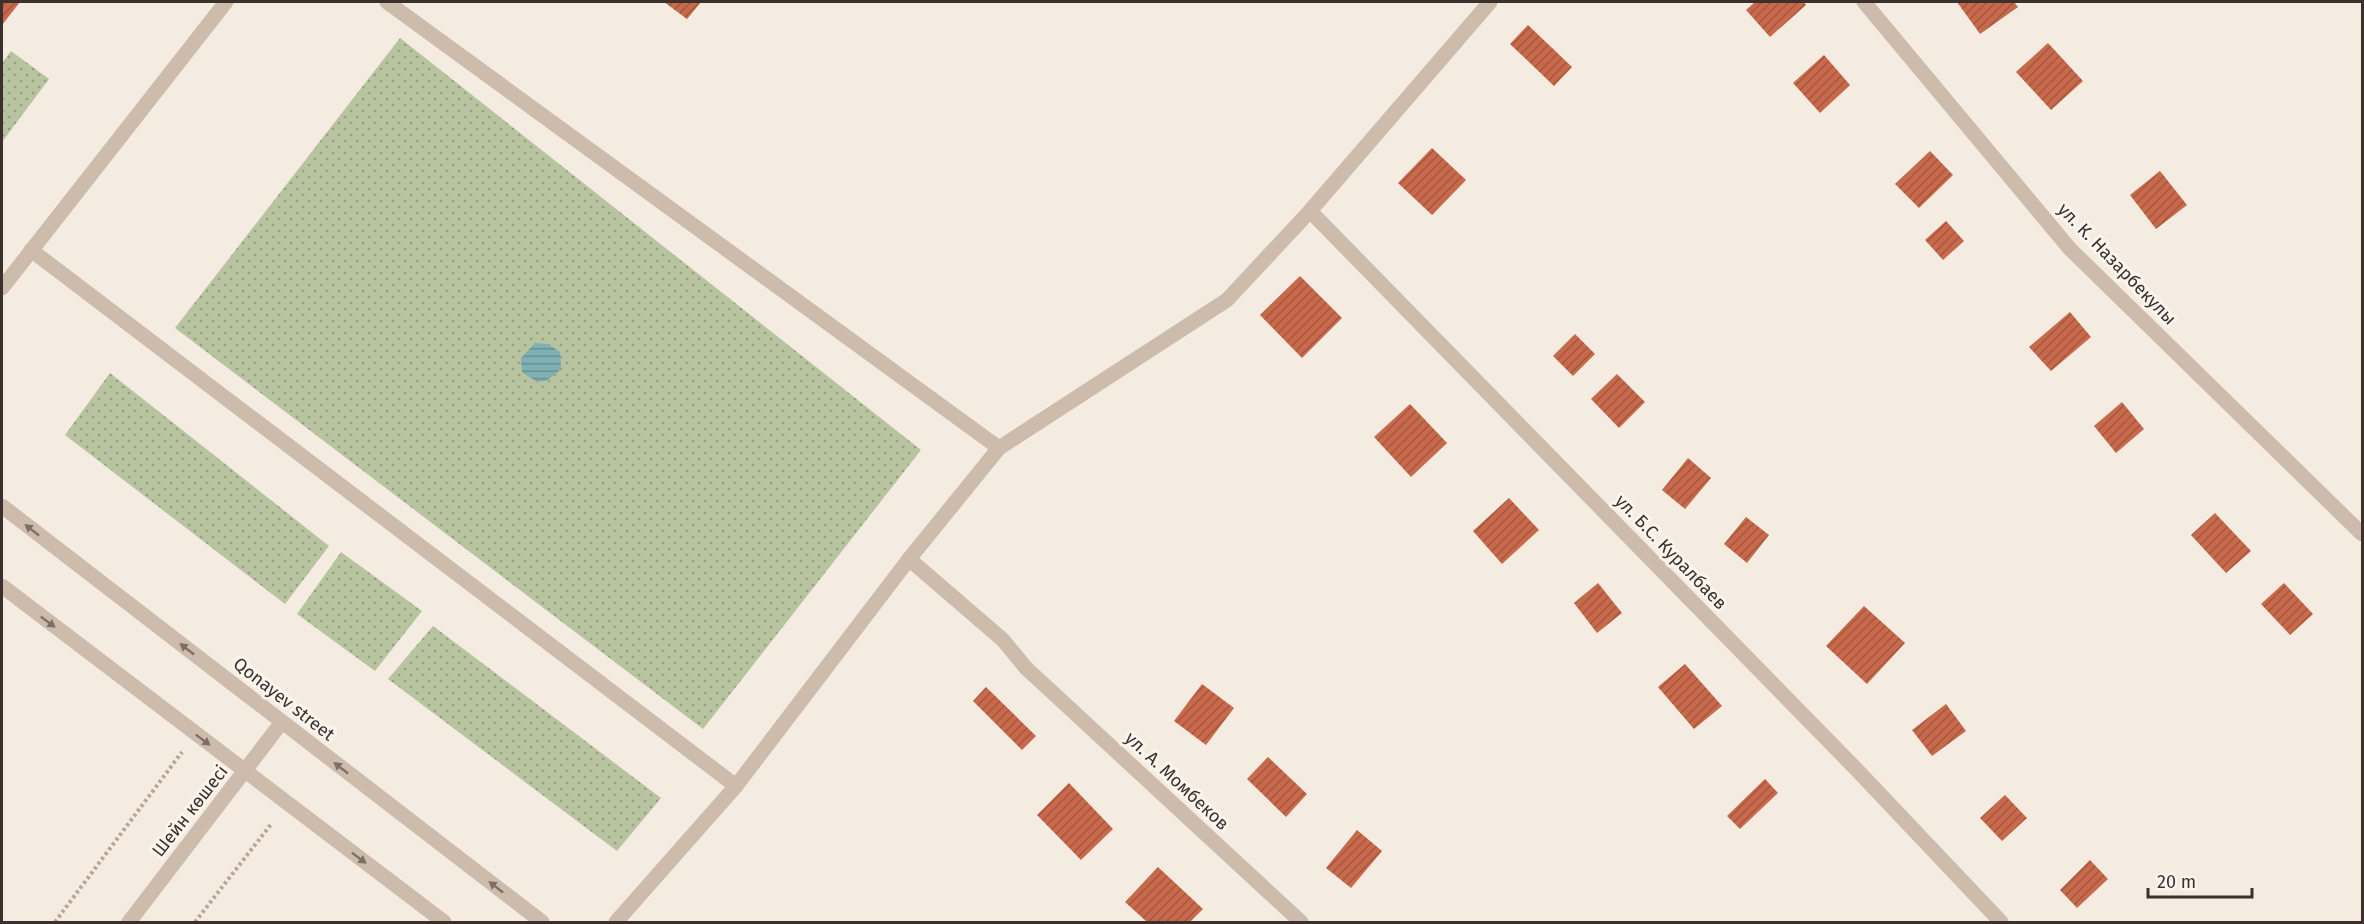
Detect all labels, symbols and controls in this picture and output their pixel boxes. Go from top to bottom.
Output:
street label: ул. К. Назарбекулы [2053,198,2181,330]
street label: ул. Б.С. Куралбаев [1610,490,1732,614]
one-way arrow [24,523,40,536]
one-way arrow [40,616,56,628]
one-way arrow [179,643,194,655]
street label: Qonayev street [229,653,339,746]
street label: ул. А. Момбеков [1120,727,1234,835]
one-way arrow [195,734,211,747]
street label: Шейн көшесі [147,761,233,861]
one-way arrow [333,761,349,774]
one-way arrow [351,851,366,863]
scale bar [2148,861,2252,899]
text: 20 m [2157,871,2196,893]
one-way arrow [488,881,503,893]

